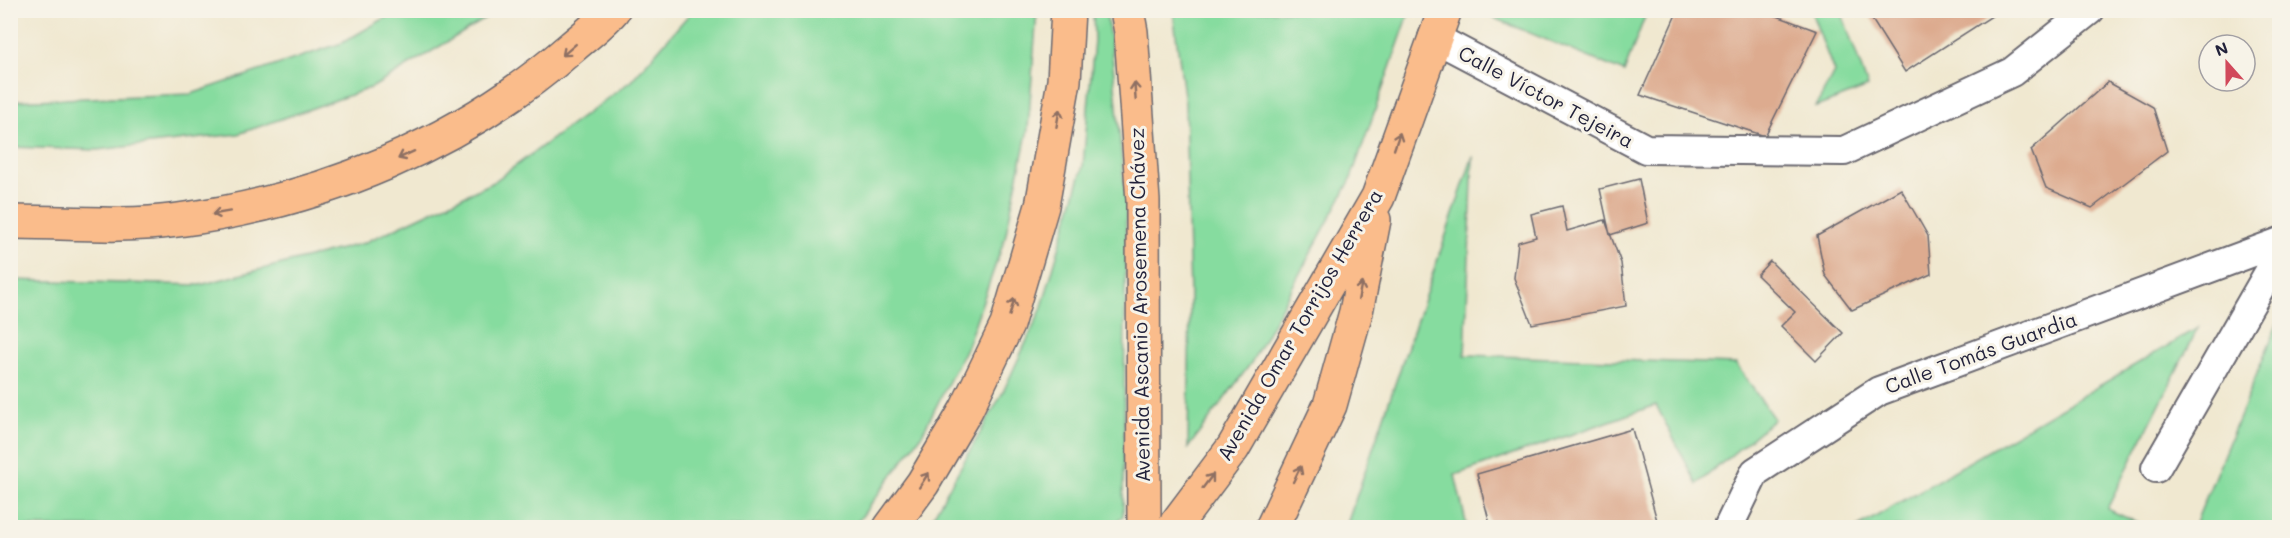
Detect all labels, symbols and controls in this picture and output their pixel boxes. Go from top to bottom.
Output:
north arrow [2197,33,2257,93]
text: N [2212,37,2231,61]
street label: Calle Víctor Tejeira [1454,39,1639,153]
one-way arrow [561,43,577,56]
one-way arrow [1129,82,1140,102]
one-way arrow [1053,108,1064,128]
street label: Avenida Ascanio Arosemena Chávez [1123,127,1155,483]
one-way arrow [1393,132,1404,151]
one-way arrow [397,149,415,161]
street label: Avenida Omar Torrijos Herrera [1210,184,1388,465]
one-way arrow [211,208,231,219]
one-way arrow [1355,282,1366,301]
one-way arrow [1007,298,1018,317]
street label: Calle Tomás Guardia [1881,305,2080,399]
one-way arrow [1291,466,1303,484]
one-way arrow [918,472,931,489]
one-way arrow [1201,473,1214,489]

